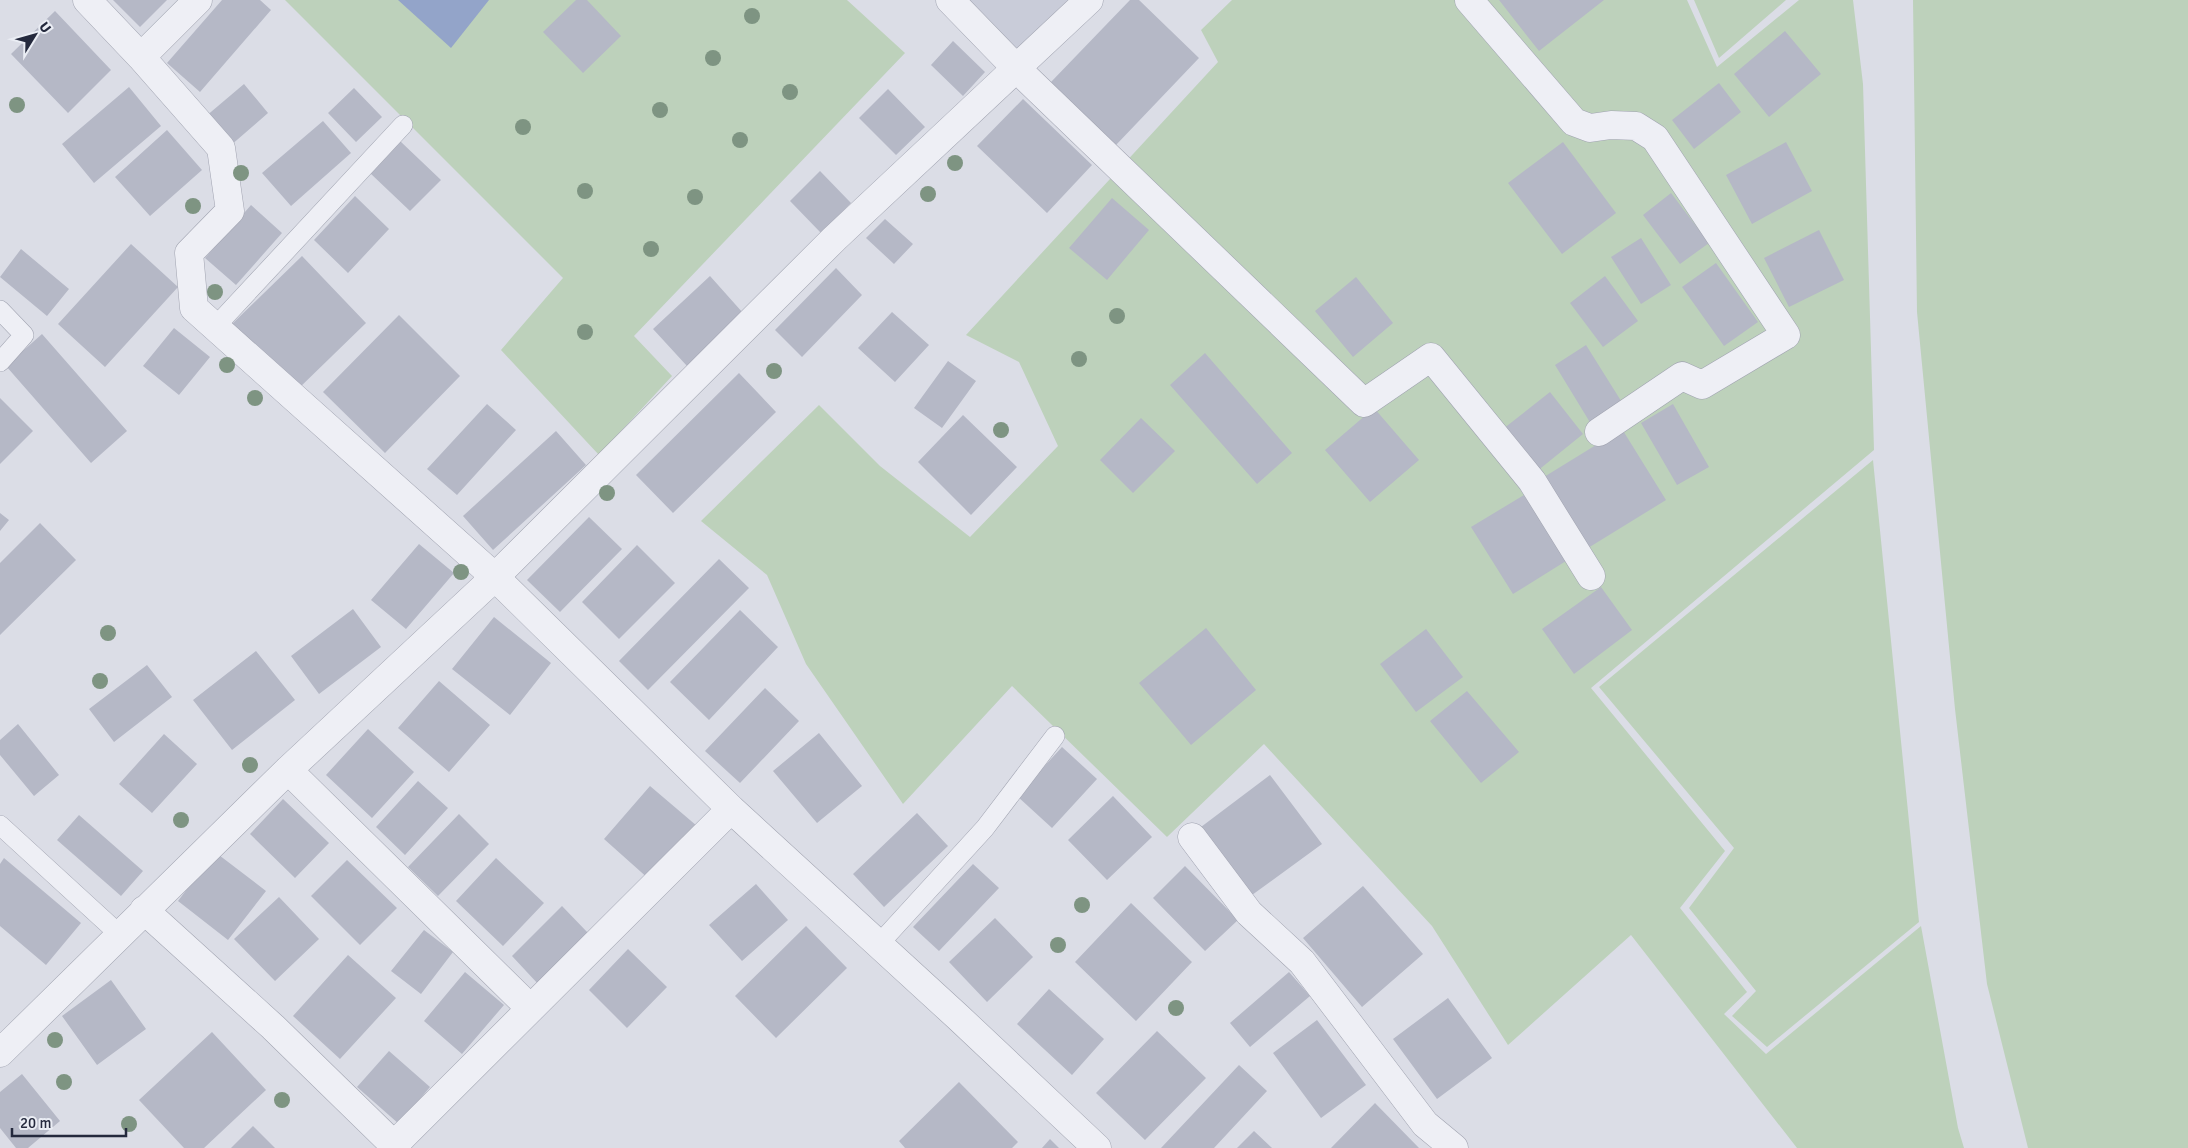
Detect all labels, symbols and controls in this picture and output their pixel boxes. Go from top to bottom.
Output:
north arrow [10,10,60,60]
text: U [35,19,55,36]
scale bar [12,1106,126,1138]
text: 20 m [20,1114,51,1132]

